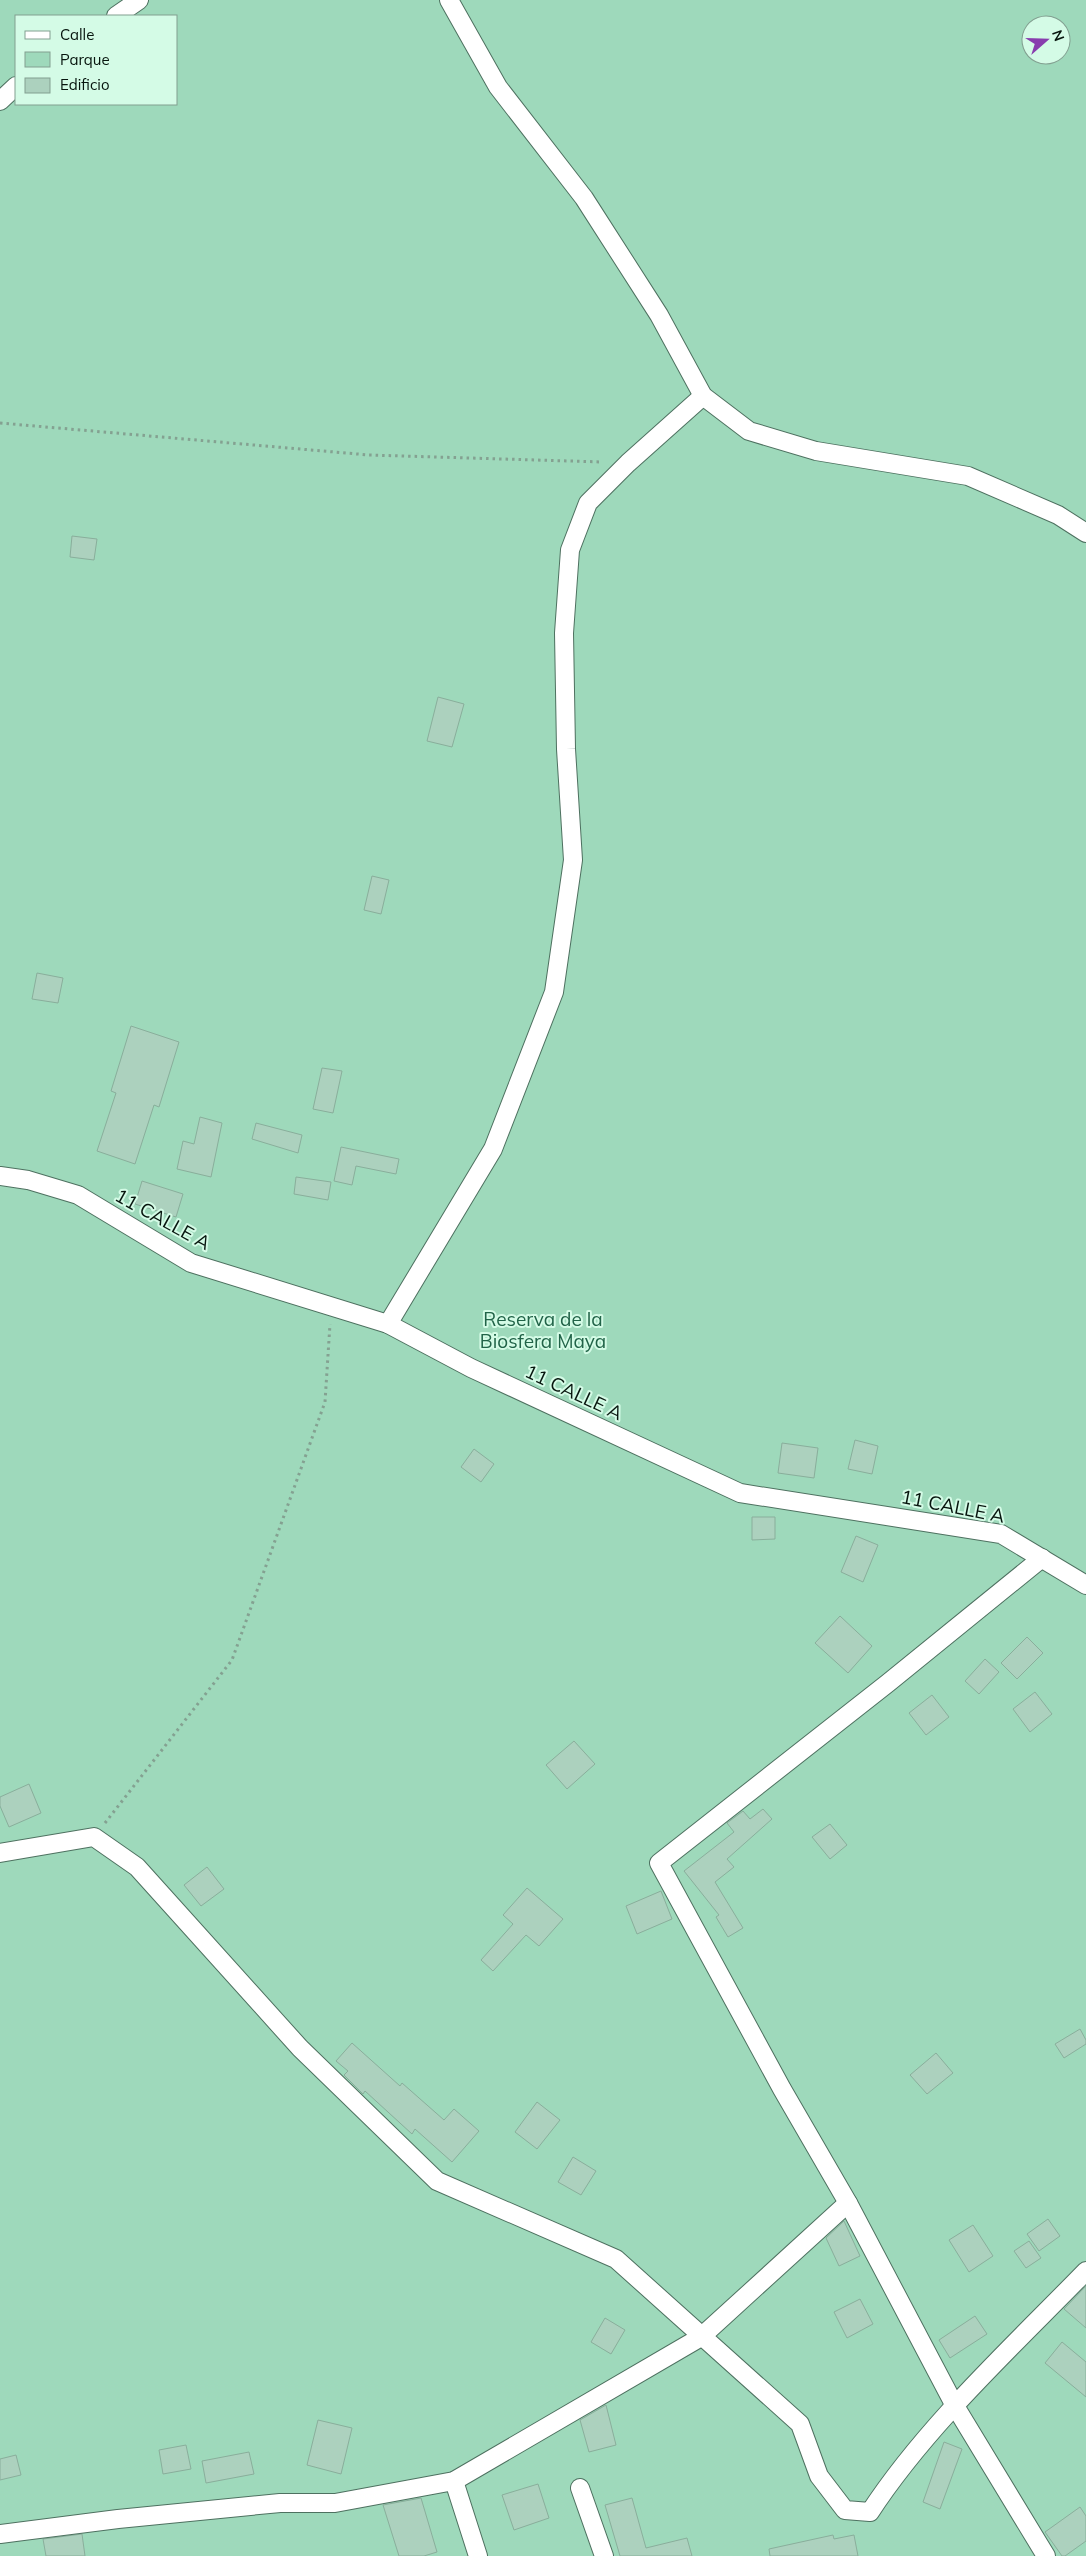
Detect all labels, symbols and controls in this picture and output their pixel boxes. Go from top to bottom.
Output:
legend [15,15,178,105]
north arrow [1021,15,1071,65]
text: Calle [60,25,94,44]
text: N [1048,28,1068,44]
text: Parque [60,50,110,69]
text: Edificio [60,75,110,94]
street label: 11 CALLE A [111,1183,215,1255]
park label: Reserva de la Biosfera Maya [480,1307,606,1353]
street label: 11 CALLE A [521,1359,627,1425]
street label: 11 CALLE A [899,1484,1007,1528]

